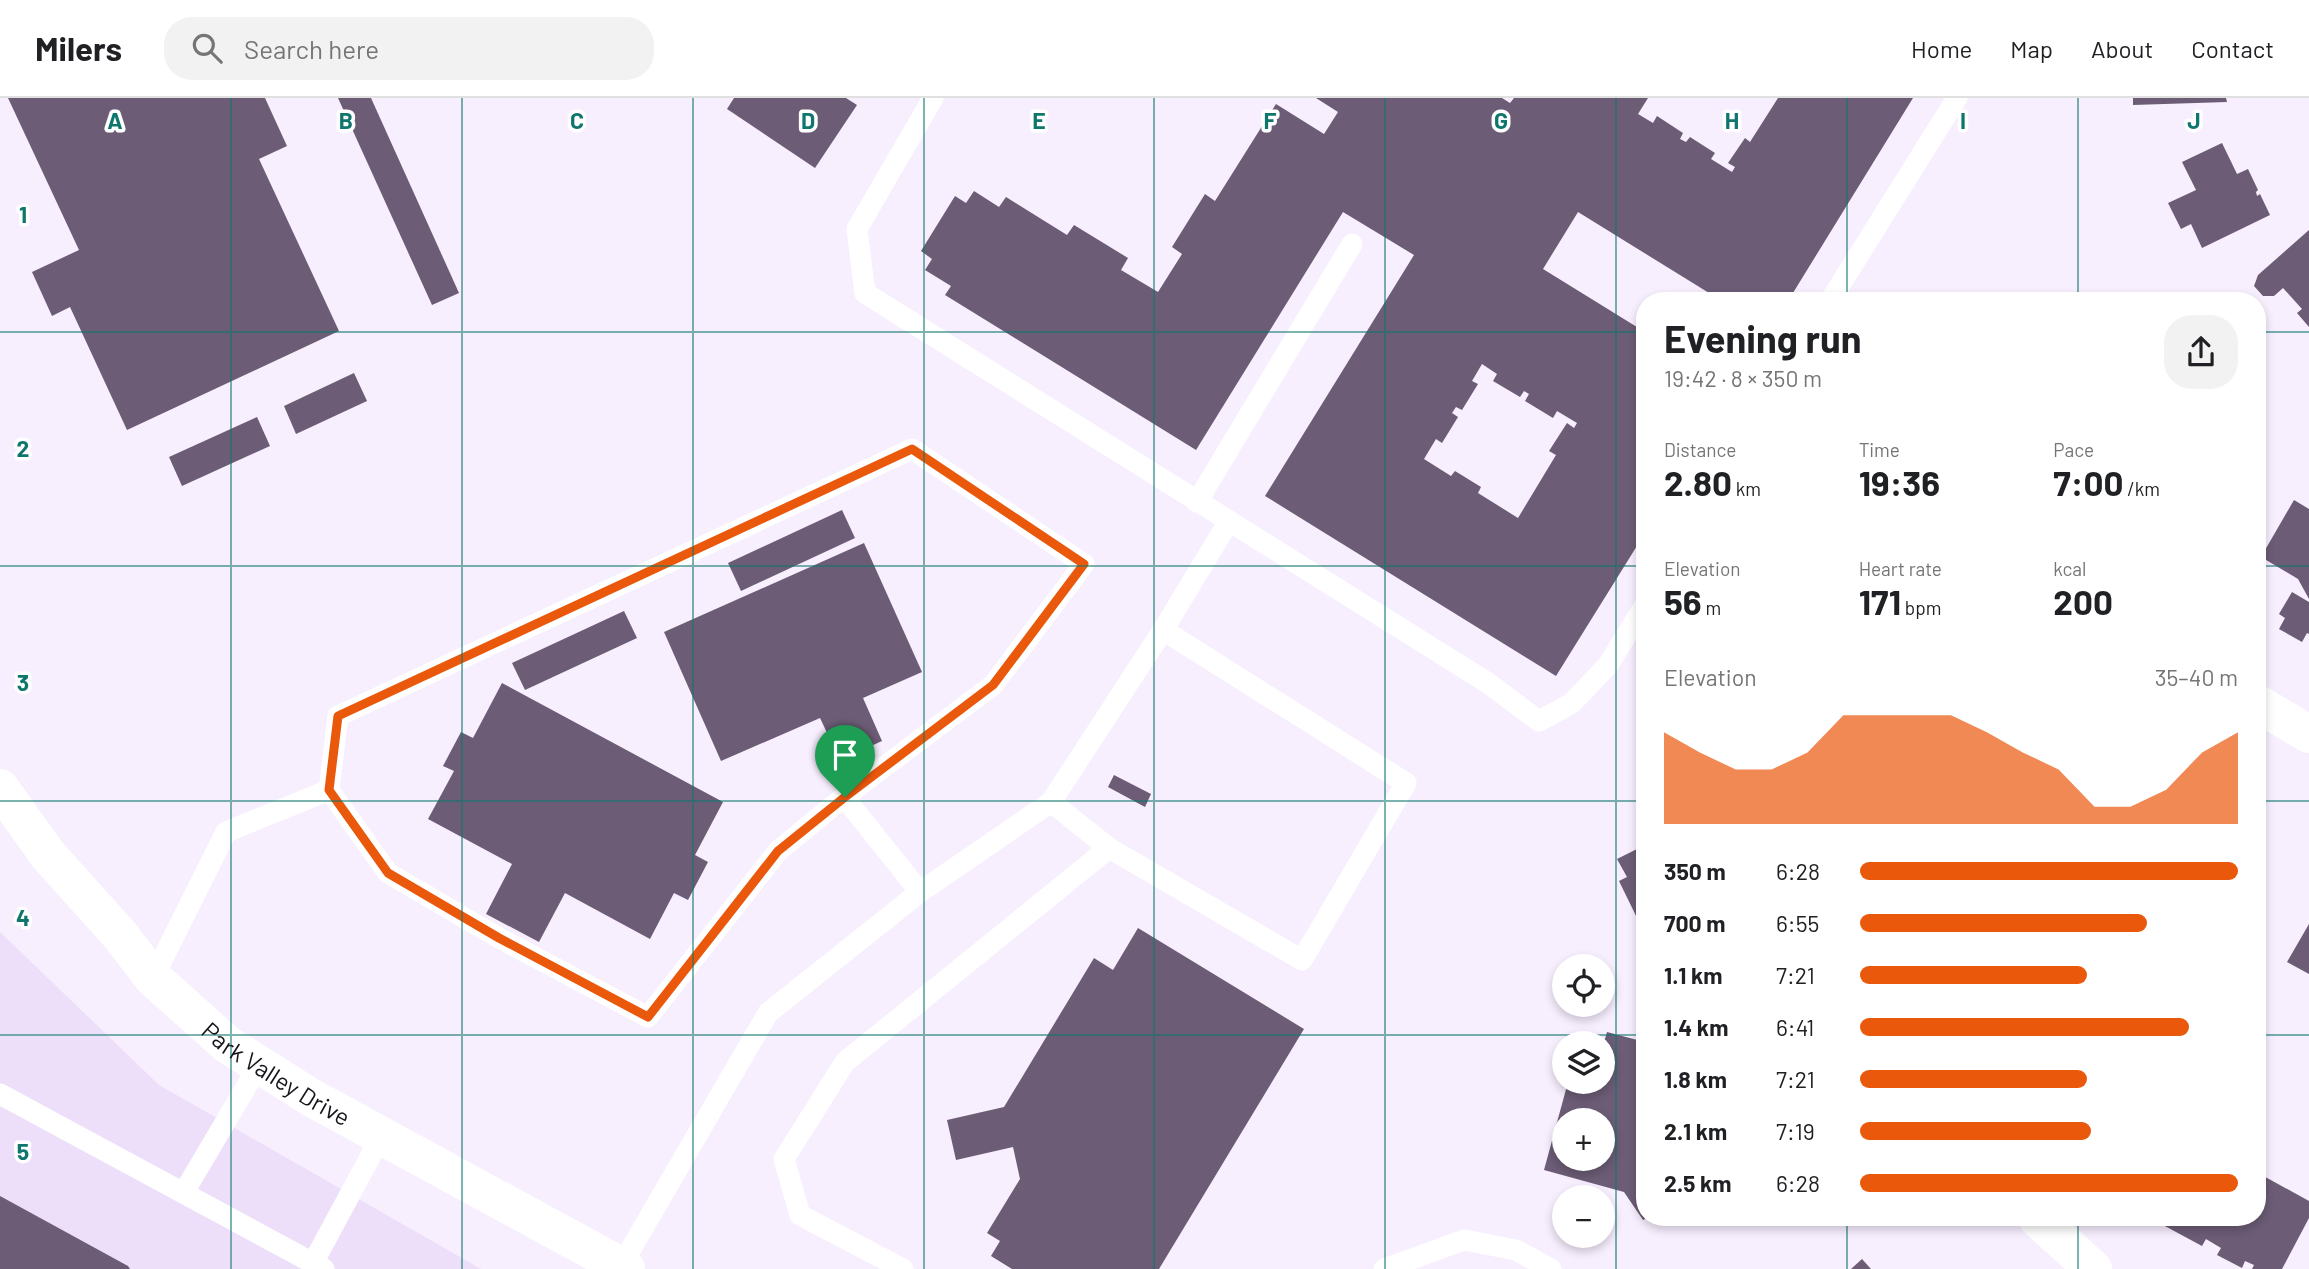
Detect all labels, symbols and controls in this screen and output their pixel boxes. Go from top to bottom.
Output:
search box [164,17,654,80]
text: Milers [35,28,122,68]
icon: search [188,29,226,67]
text: Search here [244,33,379,64]
text: Home [1911,34,1972,63]
text: Map [2010,34,2053,63]
text: About [2091,34,2153,63]
text: Contact [2191,34,2274,63]
text: A [107,106,123,134]
text: B [339,106,353,134]
text: C [570,106,584,134]
text: D [801,106,815,134]
text: E [1032,106,1046,134]
text: F [1264,106,1277,134]
text: G [1494,106,1508,134]
text: H [1725,106,1739,134]
text: I [1960,106,1966,134]
text: J [2187,106,2201,134]
text: 1 [19,200,27,228]
text: Evening run [1664,315,1862,361]
button: share [2164,315,2238,389]
text: 19:42 · 8 × 350 m [1664,364,1822,392]
text: 2 [17,434,29,462]
text: Distance [1664,438,1736,461]
text: Time [1859,438,1900,461]
text: Pace [2053,438,2094,461]
text: 2.80 [1664,461,1732,503]
text: 19:36 [1859,461,1940,503]
text: 7:00 [2053,461,2123,503]
text: km [1732,477,1761,500]
text: /km [2123,477,2160,500]
text: Elevation [1664,557,1741,580]
text: Heart rate [1859,557,1942,580]
text: kcal [2053,557,2086,580]
text: 56 [1664,580,1702,622]
text: 171 [1859,580,1901,622]
text: 200 [2053,580,2113,622]
text: m [1702,596,1721,619]
text: bpm [1901,596,1941,619]
text: Elevation [1664,663,1757,691]
text: 35–40 m [2155,663,2238,691]
text: 3 [17,668,29,696]
pin [815,725,875,797]
icon: arrive [826,736,864,774]
text: 350 m [1664,857,1726,885]
text: 6:28 [1776,857,1820,885]
text: 4 [16,903,30,931]
text: 700 m [1664,909,1725,937]
text: 6:55 [1776,909,1819,937]
map controls [1552,954,1615,1248]
button: locate [1552,954,1615,1017]
text: 1.1 km [1664,961,1723,989]
text: 7:21 [1776,961,1815,989]
text: 1.4 km [1664,1013,1728,1041]
text: 6:41 [1776,1013,1814,1041]
street label: Park Valley Drive [197,1015,356,1131]
button: layers [1552,1031,1615,1094]
text: 1.8 km [1664,1065,1727,1093]
text: 7:21 [1776,1065,1815,1093]
button: + [1552,1108,1615,1171]
text: 2.1 km [1664,1117,1727,1145]
text: 7:19 [1776,1117,1815,1145]
text: 5 [17,1137,29,1165]
text: 2.5 km [1664,1169,1732,1197]
text: 6:28 [1776,1169,1820,1197]
button: − [1552,1185,1615,1248]

